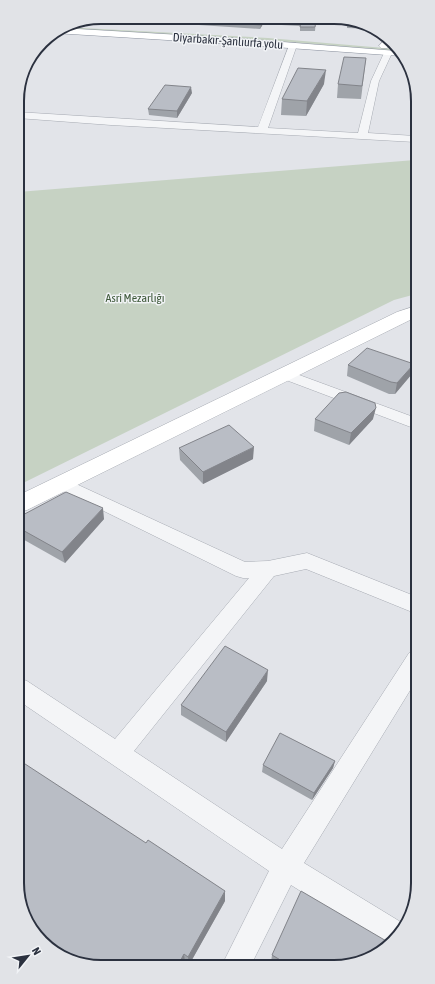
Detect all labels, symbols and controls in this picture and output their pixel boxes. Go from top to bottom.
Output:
street label: Diyarbakır-Şanlıurfa yolu [172,30,284,52]
park label: Asri Mezarlığı [106,291,164,305]
north arrow [8,936,48,976]
text: N [30,945,43,957]

